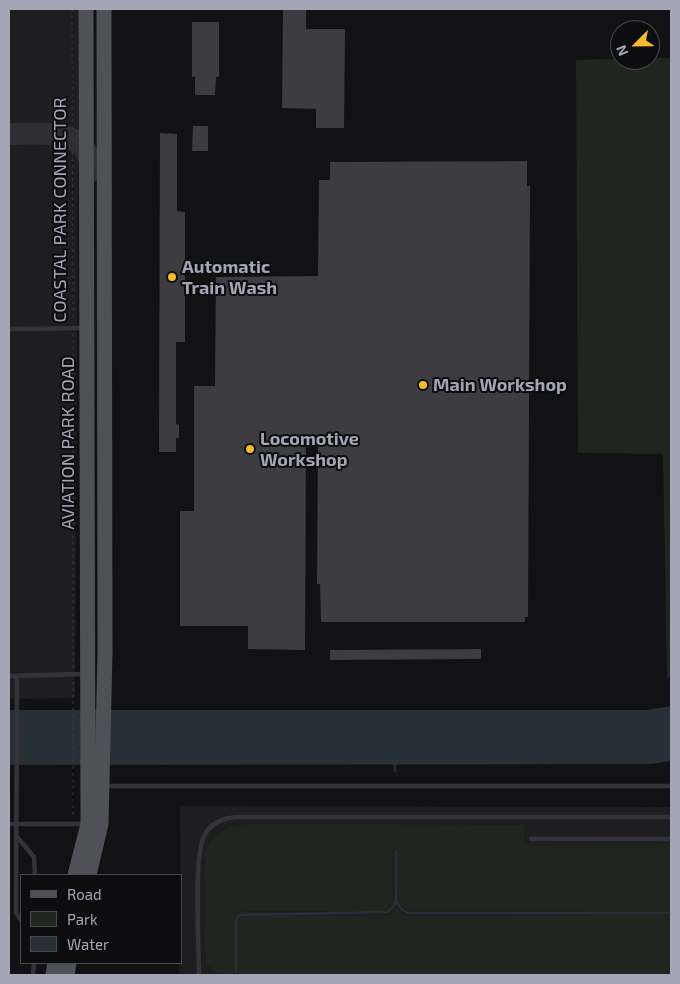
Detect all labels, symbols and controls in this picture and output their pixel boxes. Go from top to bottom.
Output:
north arrow [610,20,660,70]
text: N [612,43,631,59]
street label: COASTAL PARK CONNECTOR [49,97,71,323]
place label: Automatic Train Wash [182,256,277,298]
marker: Automatic Train Wash [166,271,178,283]
street label: AVIATION PARK ROAD [57,356,79,530]
place label: Main Workshop [433,374,567,396]
marker: Main Workshop [417,379,429,391]
place label: Locomotive Workshop [260,428,359,470]
marker: Locomotive Workshop [244,443,256,455]
legend [20,874,182,964]
text: Road [67,885,102,903]
text: Park [67,910,98,928]
text: Water [67,935,109,953]

